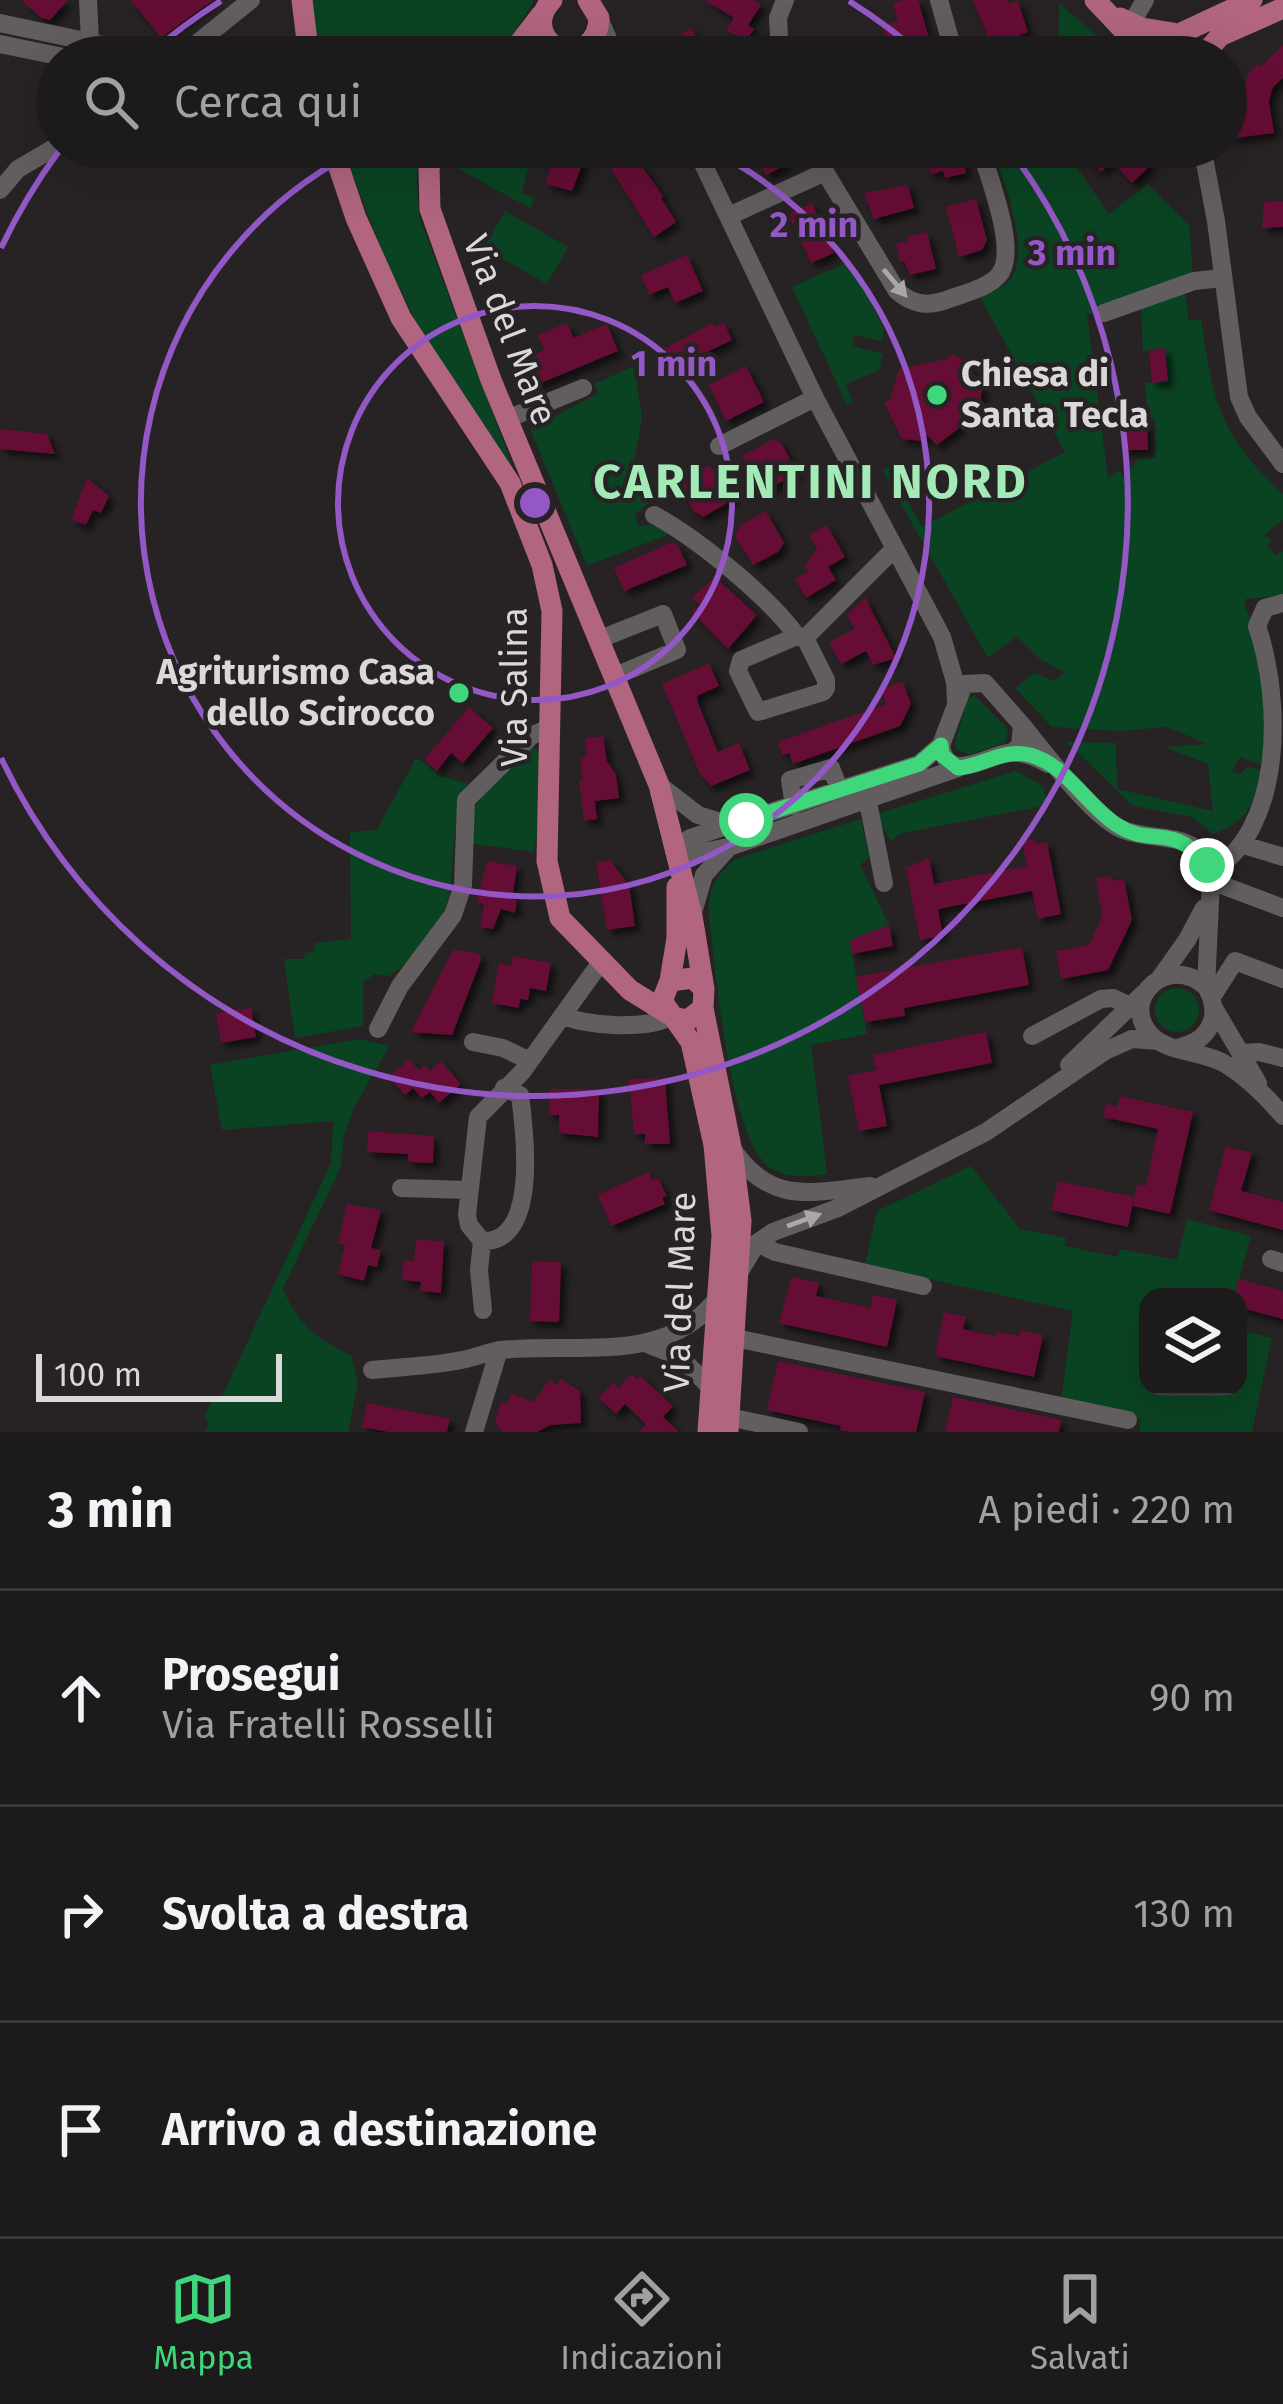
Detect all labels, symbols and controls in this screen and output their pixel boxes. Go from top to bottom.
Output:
search box [36,36,1247,168]
icon: search [78,69,144,135]
text: Cerca qui [174,75,362,129]
text: 2 min [770,203,858,247]
street label: Via del Mare [454,228,566,432]
text: 3 min [1027,231,1116,275]
one-way arrow [881,268,907,298]
text: 1 min [631,342,717,386]
place label: Chiesa di Santa Tecla [961,352,1149,437]
marker: Chiesa di Santa Tecla [924,382,950,408]
district label: CARLENTINI NORD [593,453,1029,511]
centre of rings [514,482,556,524]
street label: Via Salina [493,607,537,767]
place label: Agriturismo Casa dello Scirocco [155,650,435,735]
marker: Agriturismo Casa dello Scirocco [446,680,472,706]
route start [719,793,773,847]
route end [1180,838,1234,892]
street label: Via del Mare [655,1191,705,1393]
one-way arrow [786,1210,822,1229]
map controls [1139,1288,1247,1396]
button: layers [1139,1288,1247,1396]
scale bar [36,1348,282,1401]
text: 100 m [54,1355,142,1395]
text: 3 min [48,1479,174,1541]
text: A piedi · 220 m [978,1487,1235,1533]
text: Prosegui [162,1648,340,1702]
icon: ahead [48,1665,114,1731]
text: 90 m [1149,1675,1235,1721]
text: Via Fratelli Rosselli [162,1702,495,1748]
icon: right [48,1881,114,1947]
text: Svolta a destra [162,1887,469,1941]
text: 130 m [1133,1891,1235,1937]
icon: arrive [48,2097,114,2163]
text: Arrivo a destinazione [162,2103,597,2157]
tab: Mappa [153,2266,254,2378]
tab: Indicazioni [560,2266,723,2378]
tab: Salvati [1030,2266,1130,2378]

